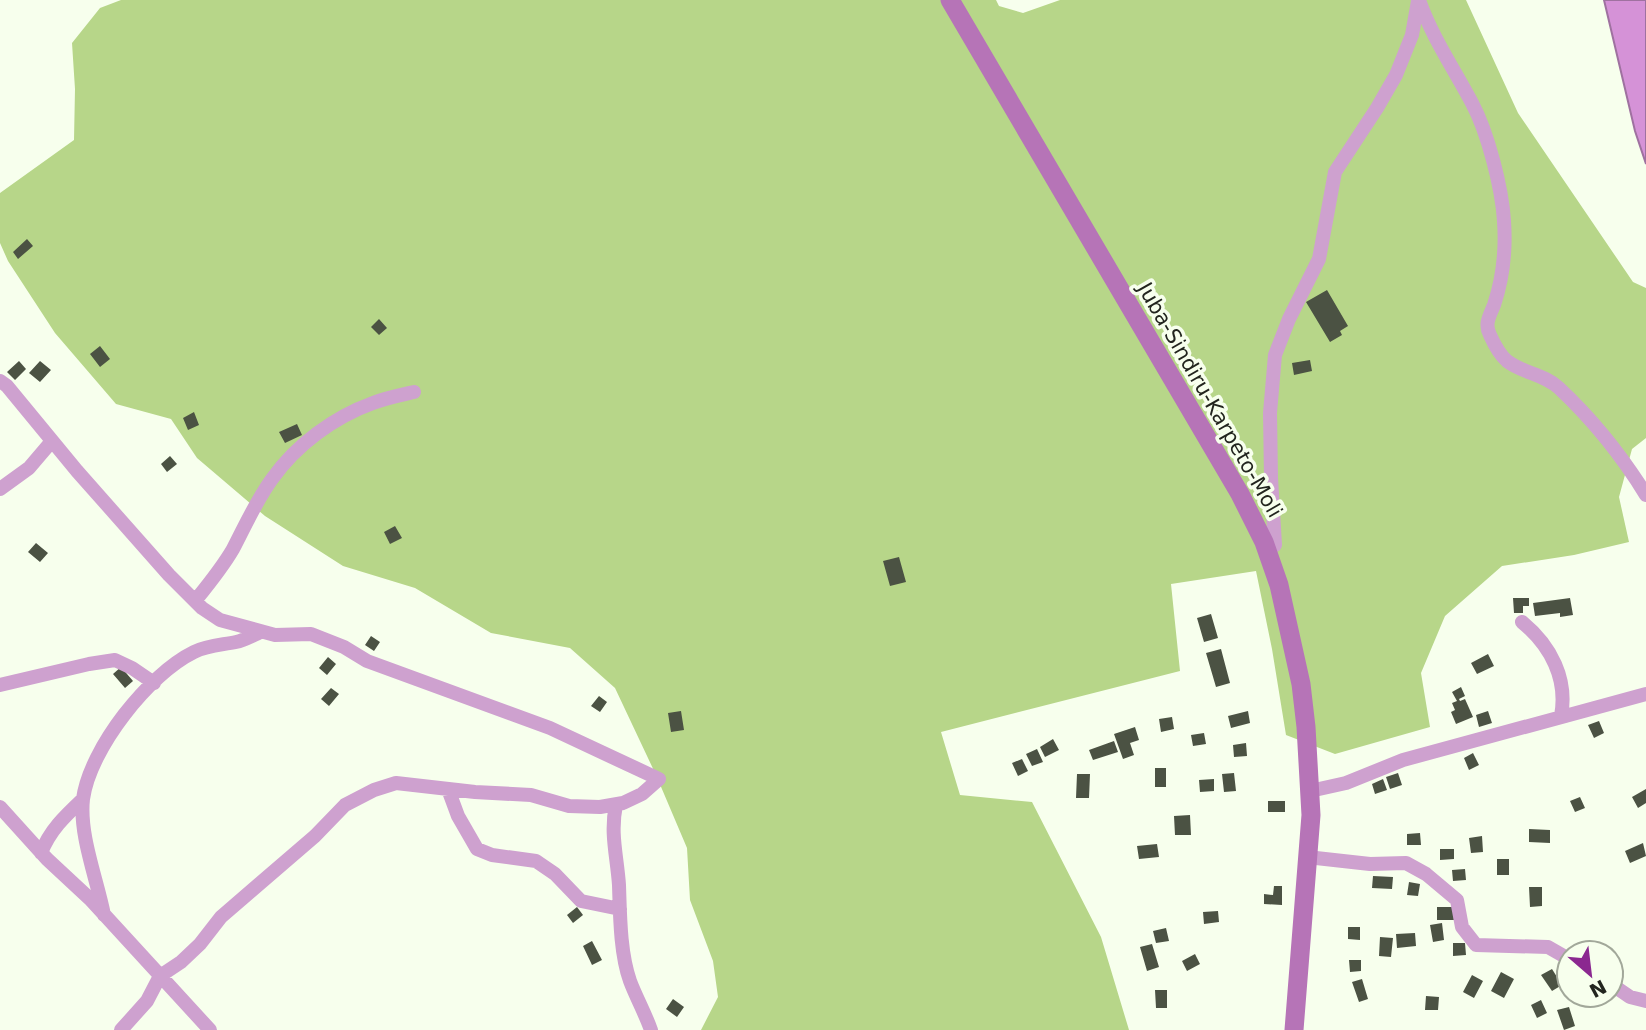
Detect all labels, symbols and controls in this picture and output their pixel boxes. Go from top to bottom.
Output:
street label: Juba-Sindiru-Karpeto-Moli [1132,277,1287,522]
north arrow [1555,939,1625,1009]
text: N [1586,976,1610,1002]

